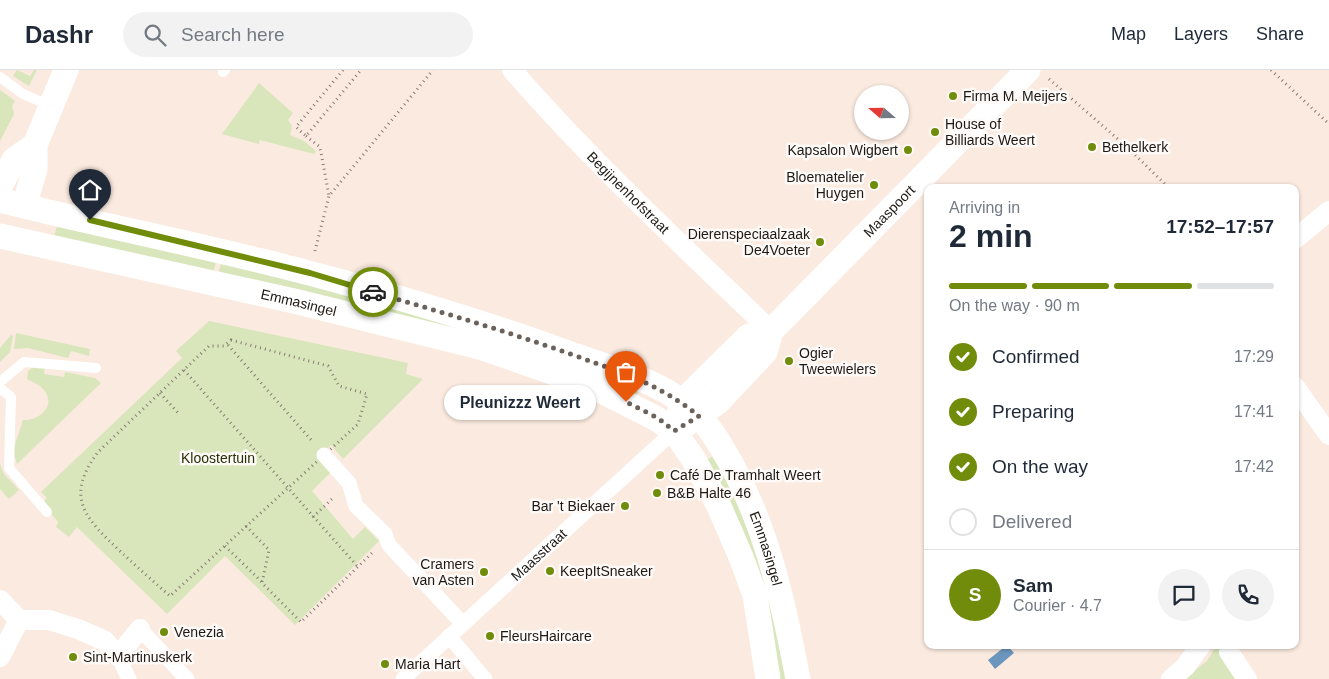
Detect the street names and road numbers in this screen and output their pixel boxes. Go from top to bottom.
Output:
street label: Begijnenhofstraat [584,148,673,237]
street label: Maaspoort [860,182,918,240]
street label: Emmasingel [259,286,338,319]
street label: Emmasingel [746,509,785,587]
street label: Maasstraat [508,525,570,584]

